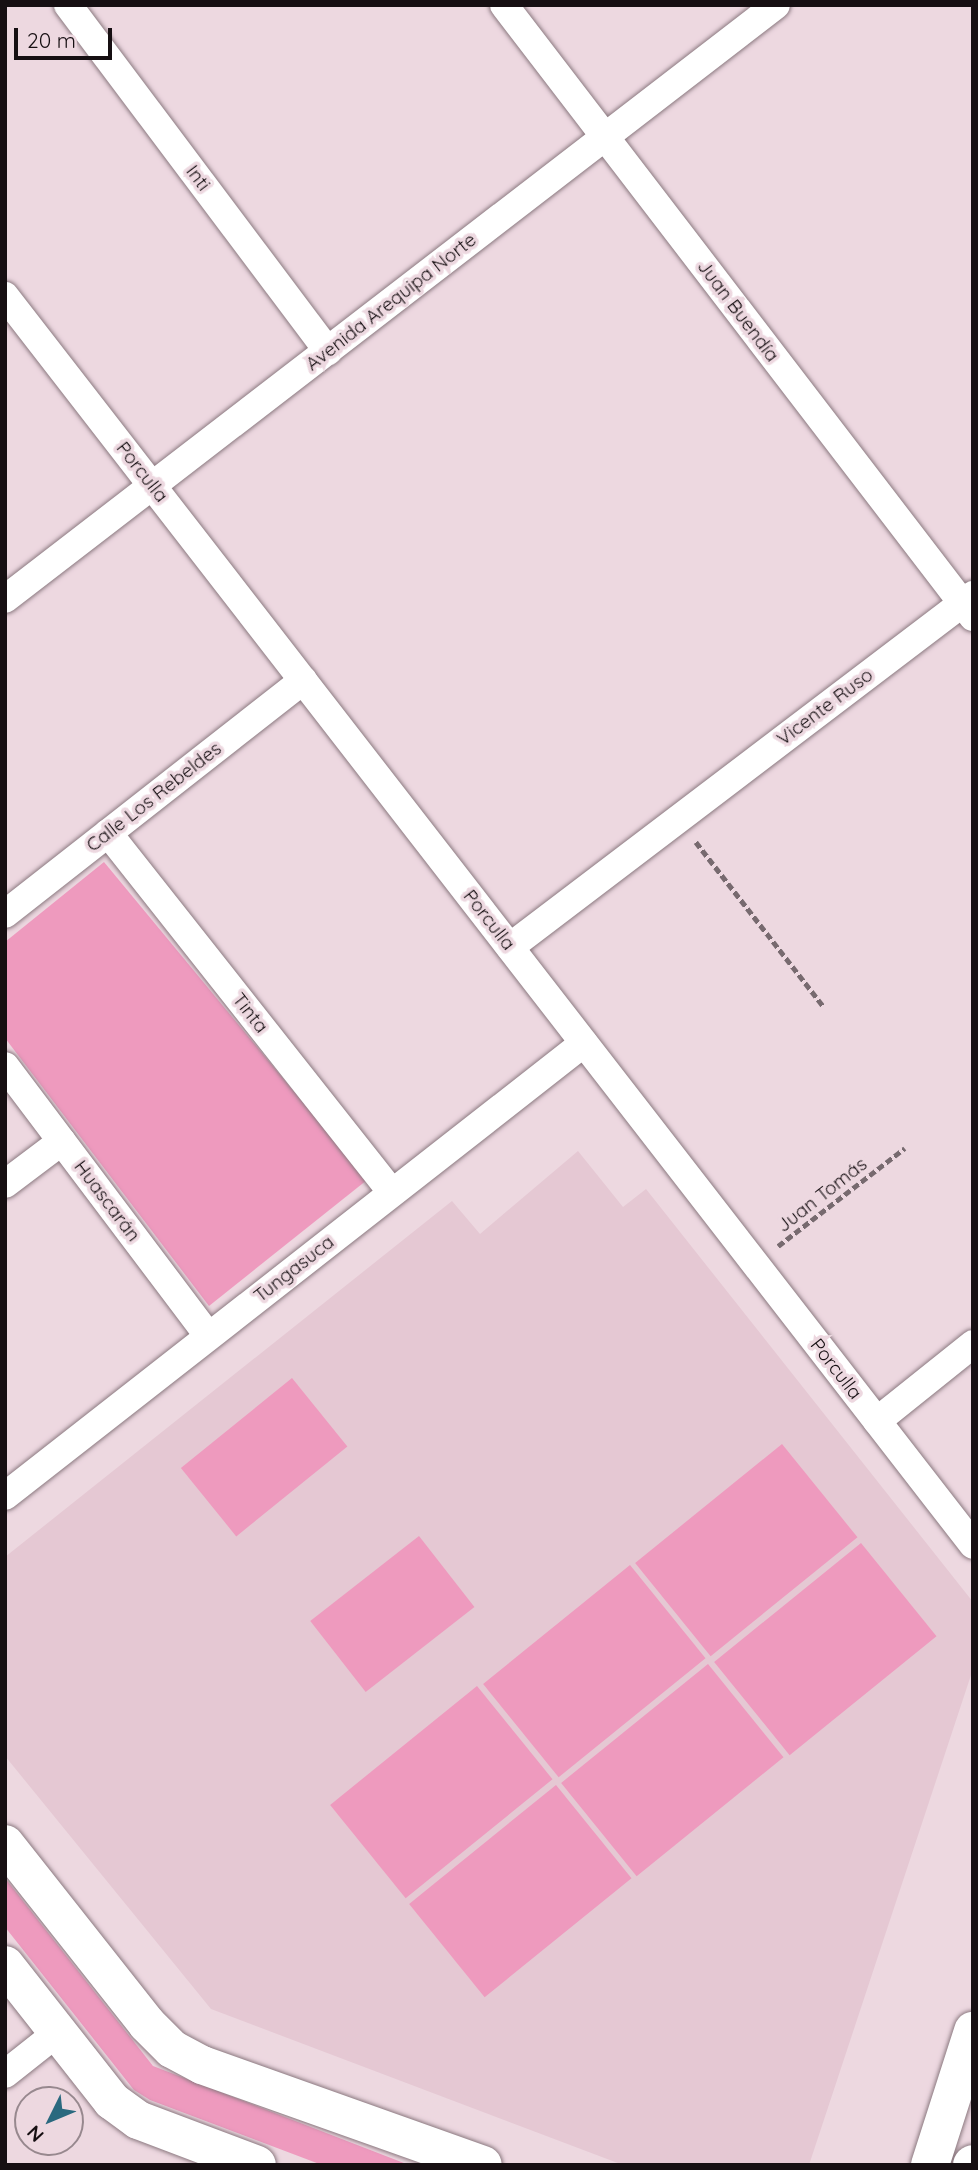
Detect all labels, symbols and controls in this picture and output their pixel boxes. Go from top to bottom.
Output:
scale bar [18,14,116,58]
text: 20 m [27,27,76,53]
street label: Inti [181,161,215,195]
street label: Avenida Arequipa Norte [301,228,481,376]
street label: Juan Buendía [692,256,784,366]
street label: Porculla [111,437,173,507]
street label: Vicente Ruso [773,664,877,750]
street label: Calle Los Rebeldes [82,737,226,857]
street label: Porculla [458,885,520,955]
street label: Tinta [227,988,273,1038]
street label: Juan Tomás [773,1153,871,1237]
street label: Huascarán [69,1156,145,1246]
street label: Tungasuca [249,1231,339,1307]
street label: Porculla [805,1334,867,1404]
north arrow [14,2086,84,2156]
text: N [22,2121,49,2147]

